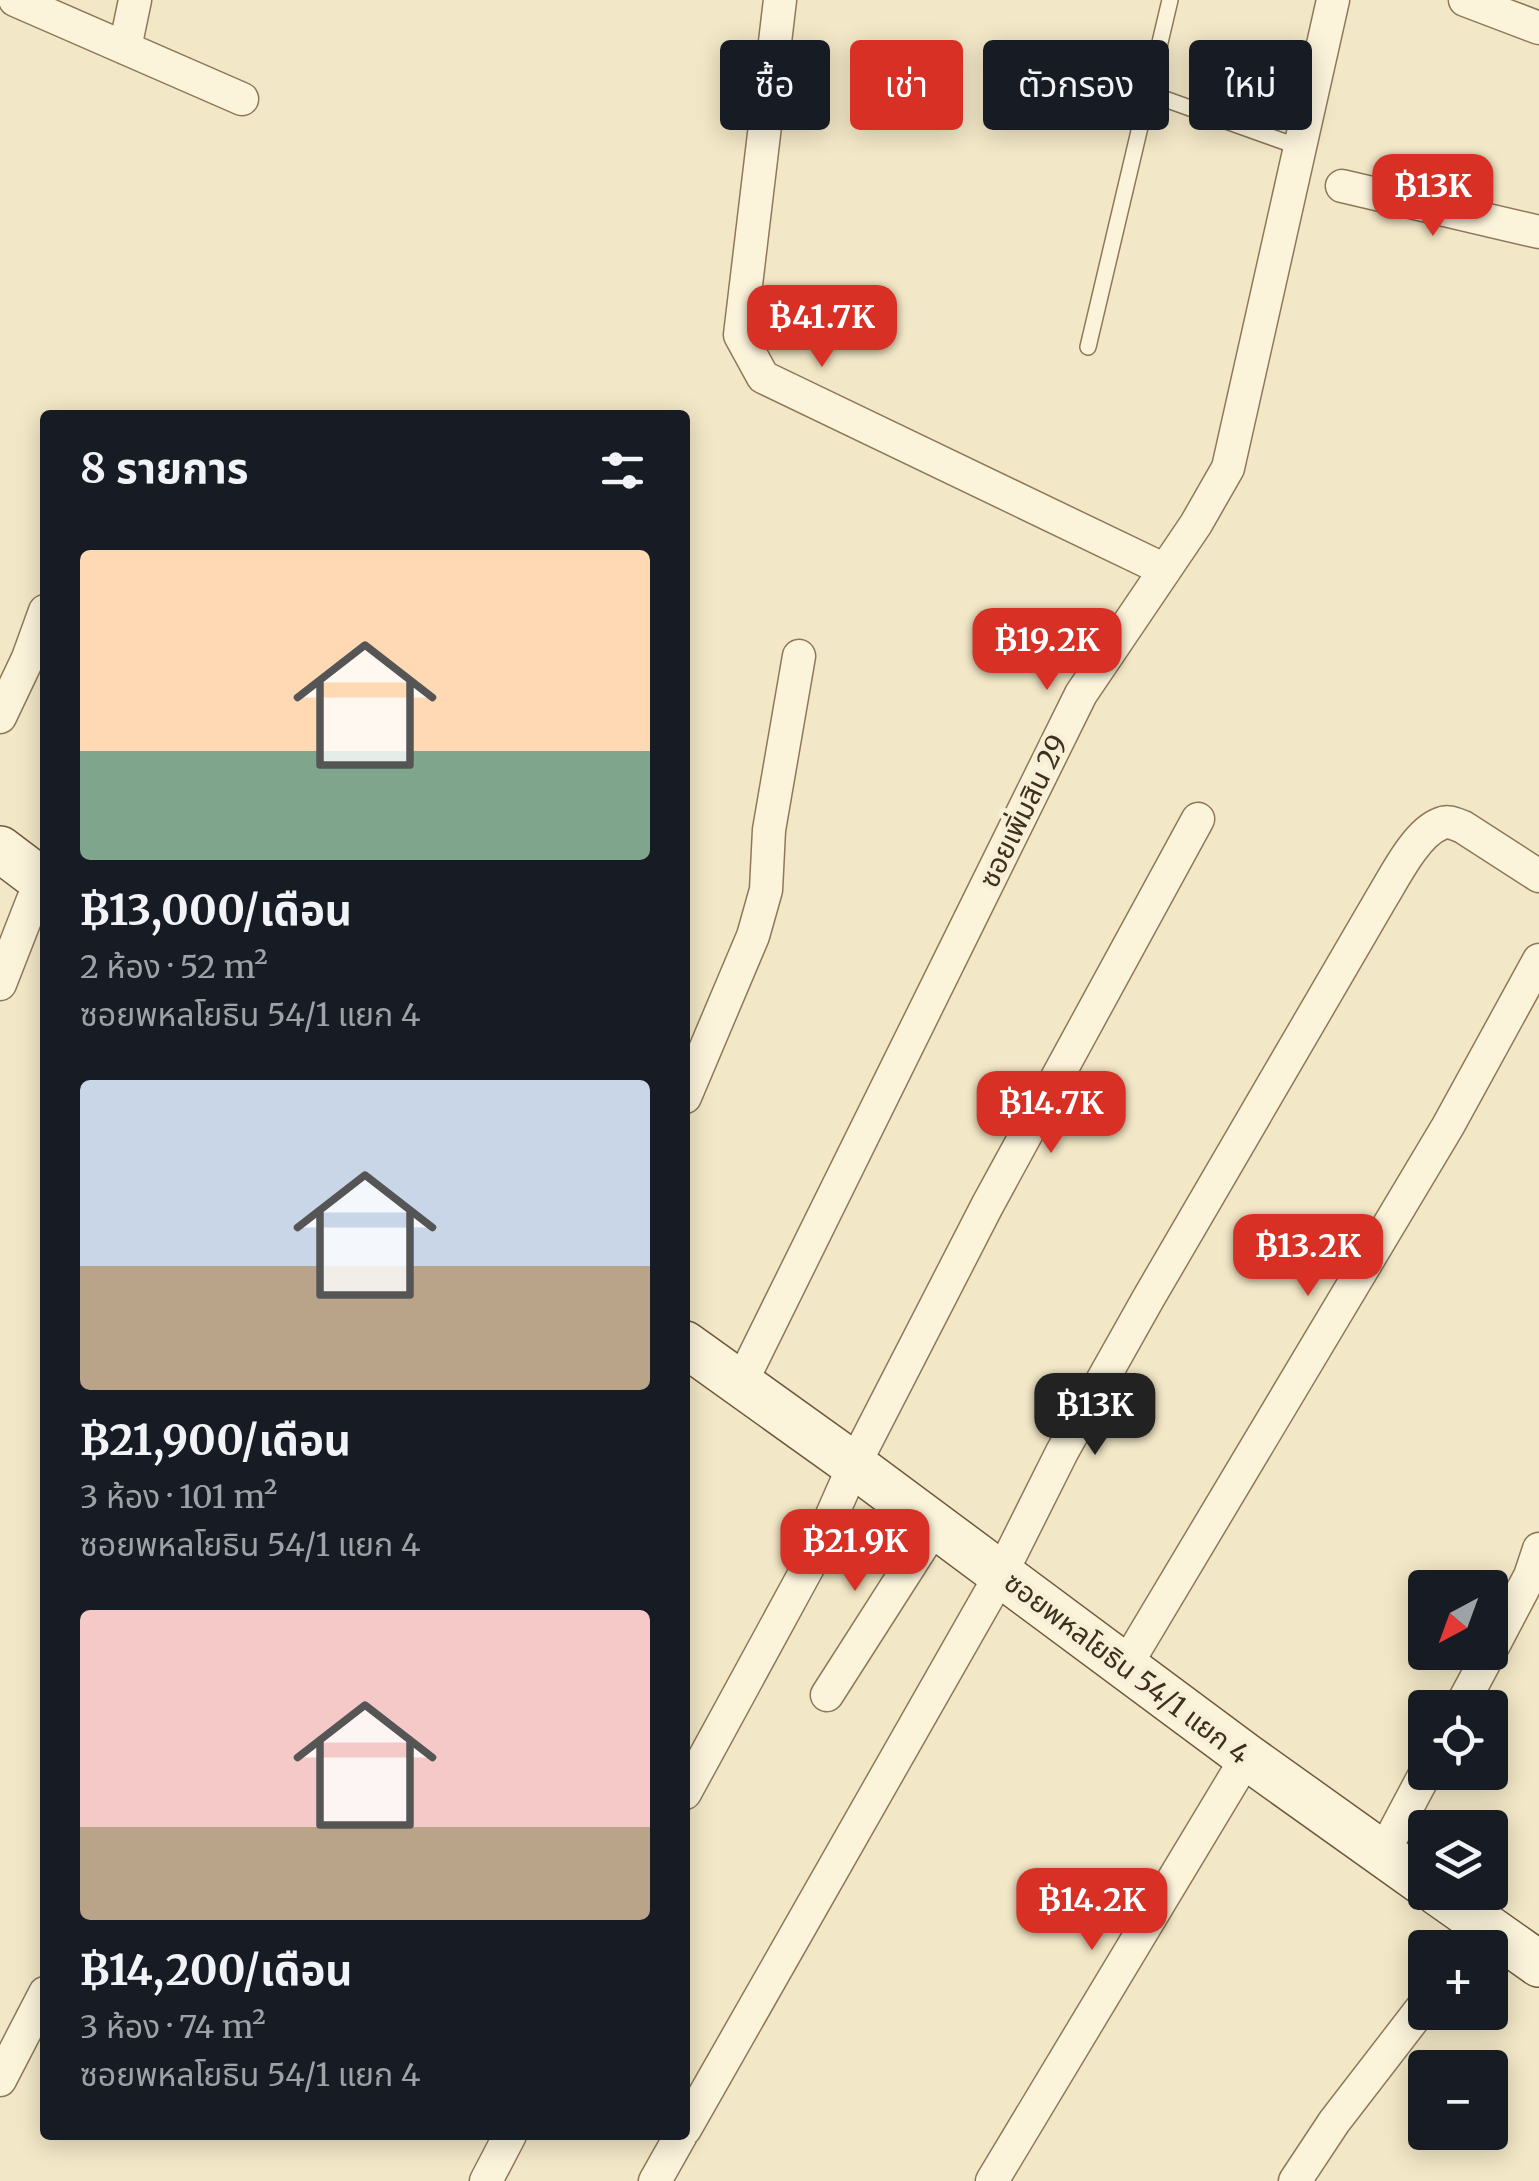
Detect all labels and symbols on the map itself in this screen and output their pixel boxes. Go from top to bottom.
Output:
pin: ฿13K [1374,154,1492,239]
pin: ฿41.7K [741,285,903,370]
pin: ฿19.2K [966,608,1128,693]
street label: ซอยเพิ่มสิน 29 [971,729,1075,893]
pin: ฿14.7K [970,1071,1132,1156]
pin: ฿13.2K [1227,1214,1389,1299]
pin: ฿13K [1036,1373,1154,1458]
pin: ฿21.9K [774,1509,936,1594]
street label: ซอยพหลโยธิน 54/1 แยก 4 [997,1564,1257,1772]
north arrow [1408,1570,1508,1670]
pin: ฿14.2K [1011,1868,1173,1953]

